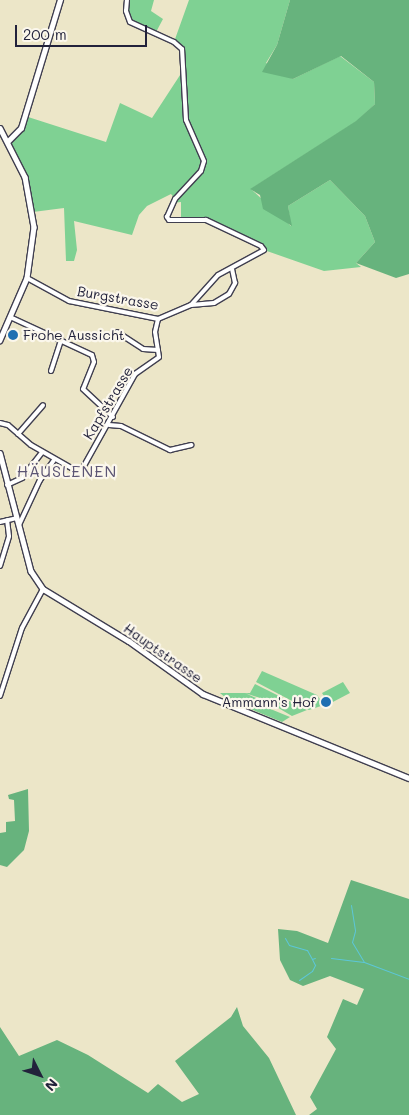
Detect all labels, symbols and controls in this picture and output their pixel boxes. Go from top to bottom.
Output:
scale bar [18,15,150,47]
text: 200 m [23,24,67,44]
street label: Burgstrasse [76,283,160,313]
place label: Frohe Aussicht [23,327,125,343]
marker: Frohe Aussicht [7,329,19,341]
street label: Kapfstrasse [80,363,136,443]
district label: HÄUSLENEN [16,461,118,481]
street label: Hauptstrasse [120,620,206,686]
place label: Ammann's Hof [222,694,316,710]
marker: Ammann's Hof [320,696,332,708]
north arrow [15,1050,65,1100]
text: N [41,1075,62,1095]

